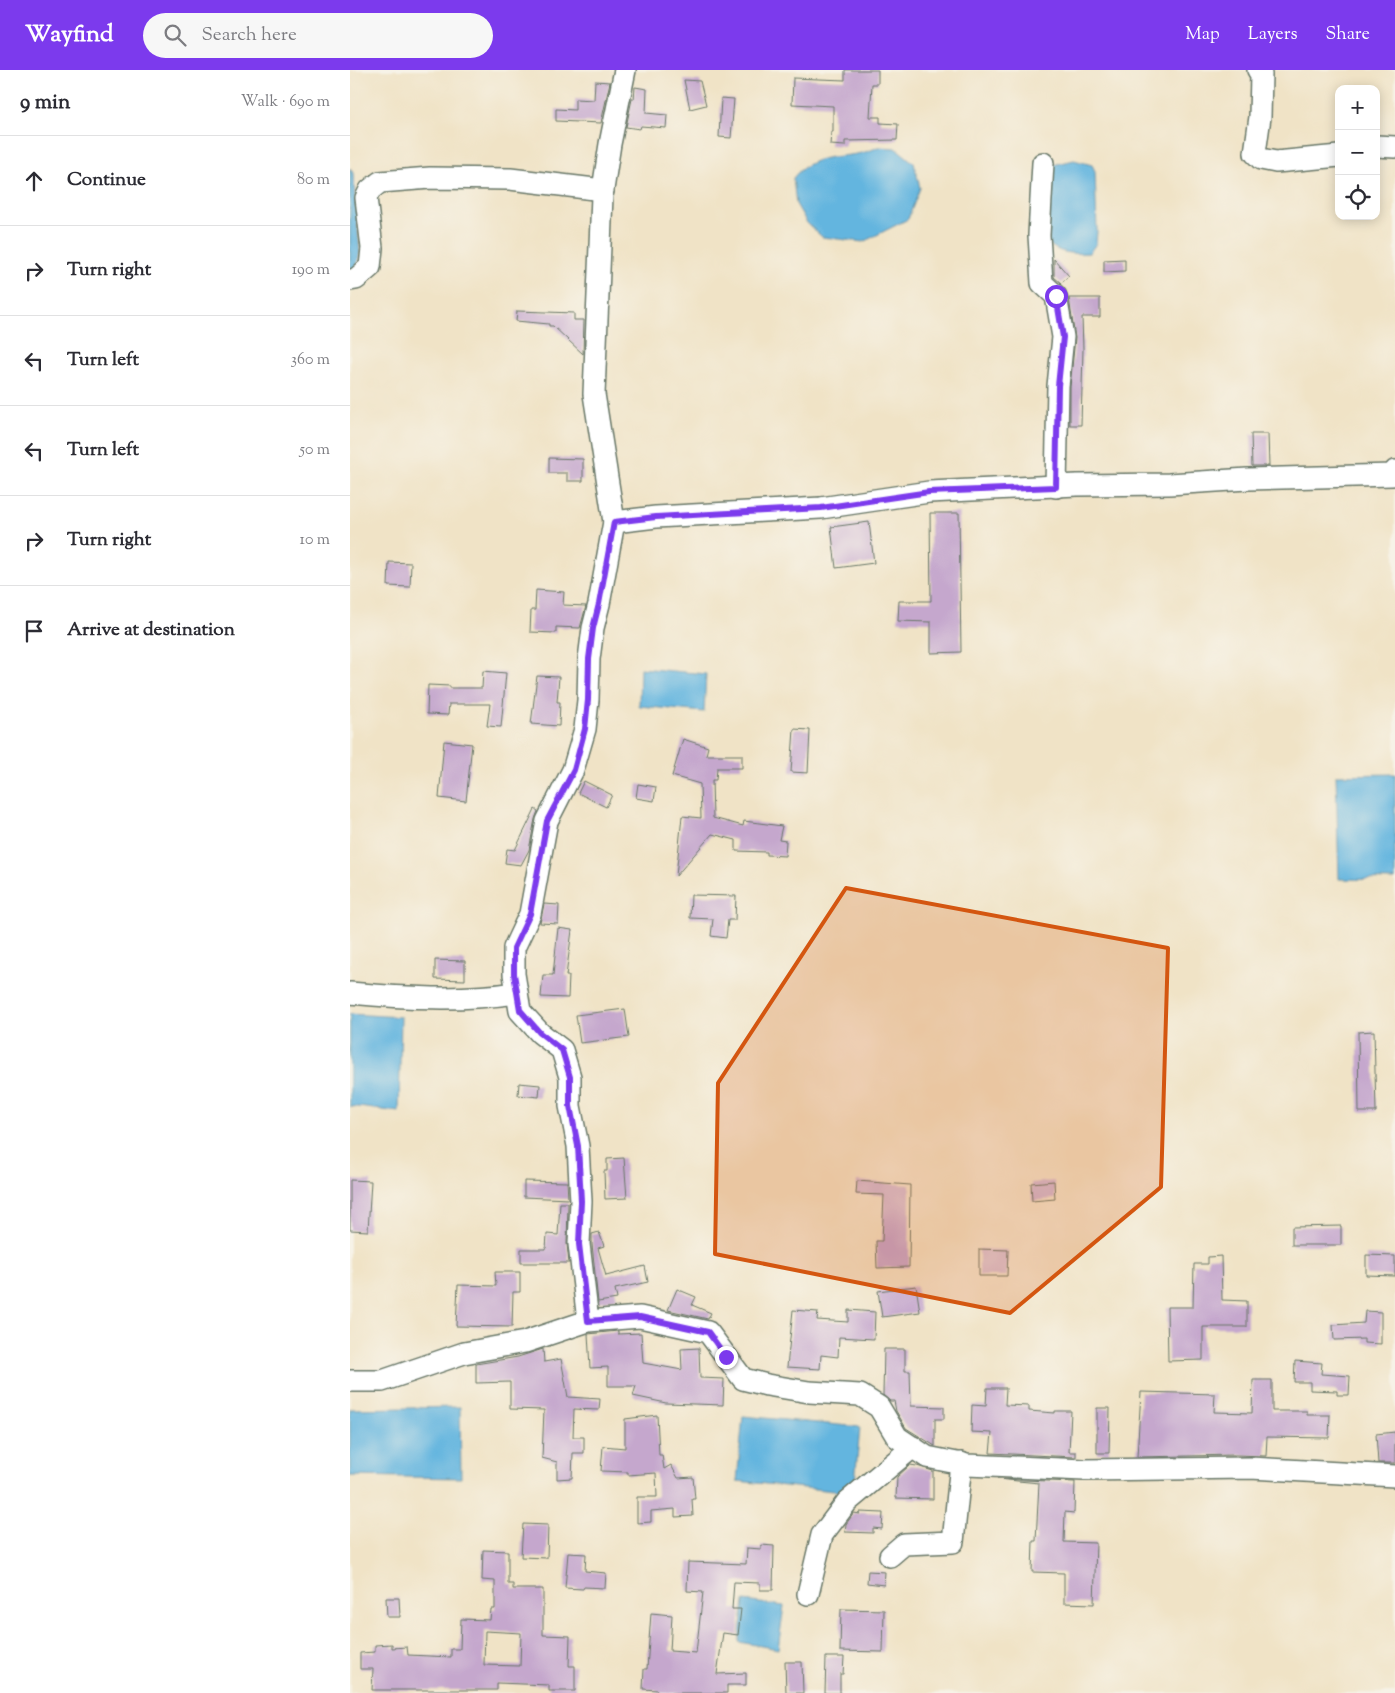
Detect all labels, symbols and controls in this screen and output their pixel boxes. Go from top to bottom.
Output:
search box [143,13,493,58]
text: Wayfind [25,18,113,52]
icon: search [161,21,189,49]
text: Search here [201,22,297,49]
text: Map [1185,22,1220,48]
text: Layers [1248,22,1298,48]
text: Share [1326,22,1370,48]
map controls [1335,85,1380,220]
button: + [1335,85,1380,130]
text: 9 min [20,88,70,118]
text: Walk · 690 m [241,91,330,114]
button: − [1335,130,1380,175]
icon: ahead [20,167,48,195]
text: Continue [67,167,146,194]
text: 80 m [297,169,330,192]
button: locate [1335,175,1380,220]
icon: right [20,257,48,285]
text: Turn right [67,257,151,284]
text: 190 m [292,259,330,282]
route start [1045,285,1068,308]
icon: left [20,347,48,375]
text: Turn left [67,347,139,374]
text: 360 m [291,349,330,372]
icon: left [20,437,48,465]
text: Turn left [67,437,139,464]
text: 50 m [299,439,330,462]
icon: right [20,527,48,555]
text: Turn right [67,527,151,554]
text: 10 m [300,529,330,552]
icon: arrive [20,617,48,645]
text: Arrive at destination [67,617,235,644]
route end [715,1346,738,1369]

